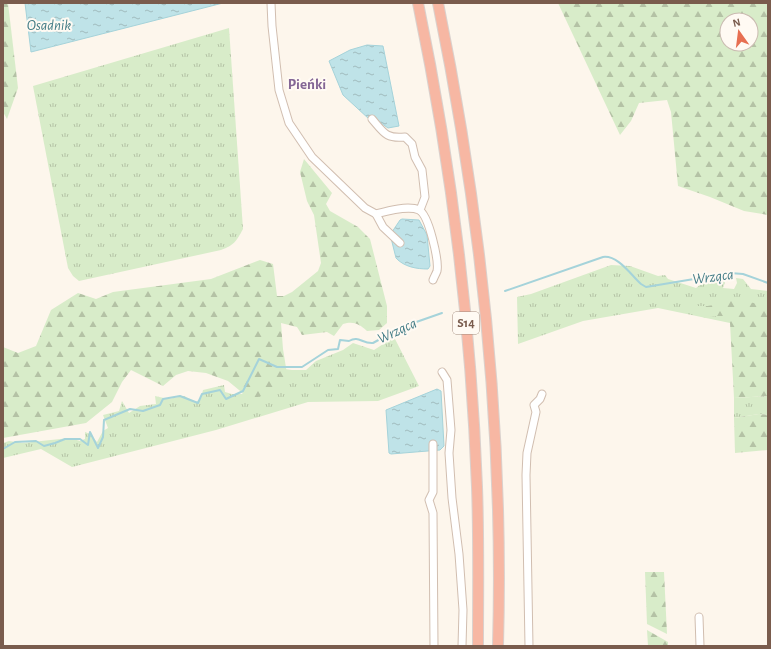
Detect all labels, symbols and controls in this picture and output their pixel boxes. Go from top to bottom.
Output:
north arrow [719,12,759,52]
text: N [732,17,742,29]
water label: Osadnik [27,18,71,33]
district label: Pieńki [288,77,326,92]
water label: Wrząca [692,267,734,287]
road number: S14 [453,312,479,334]
water label: Wrząca [375,315,419,347]

